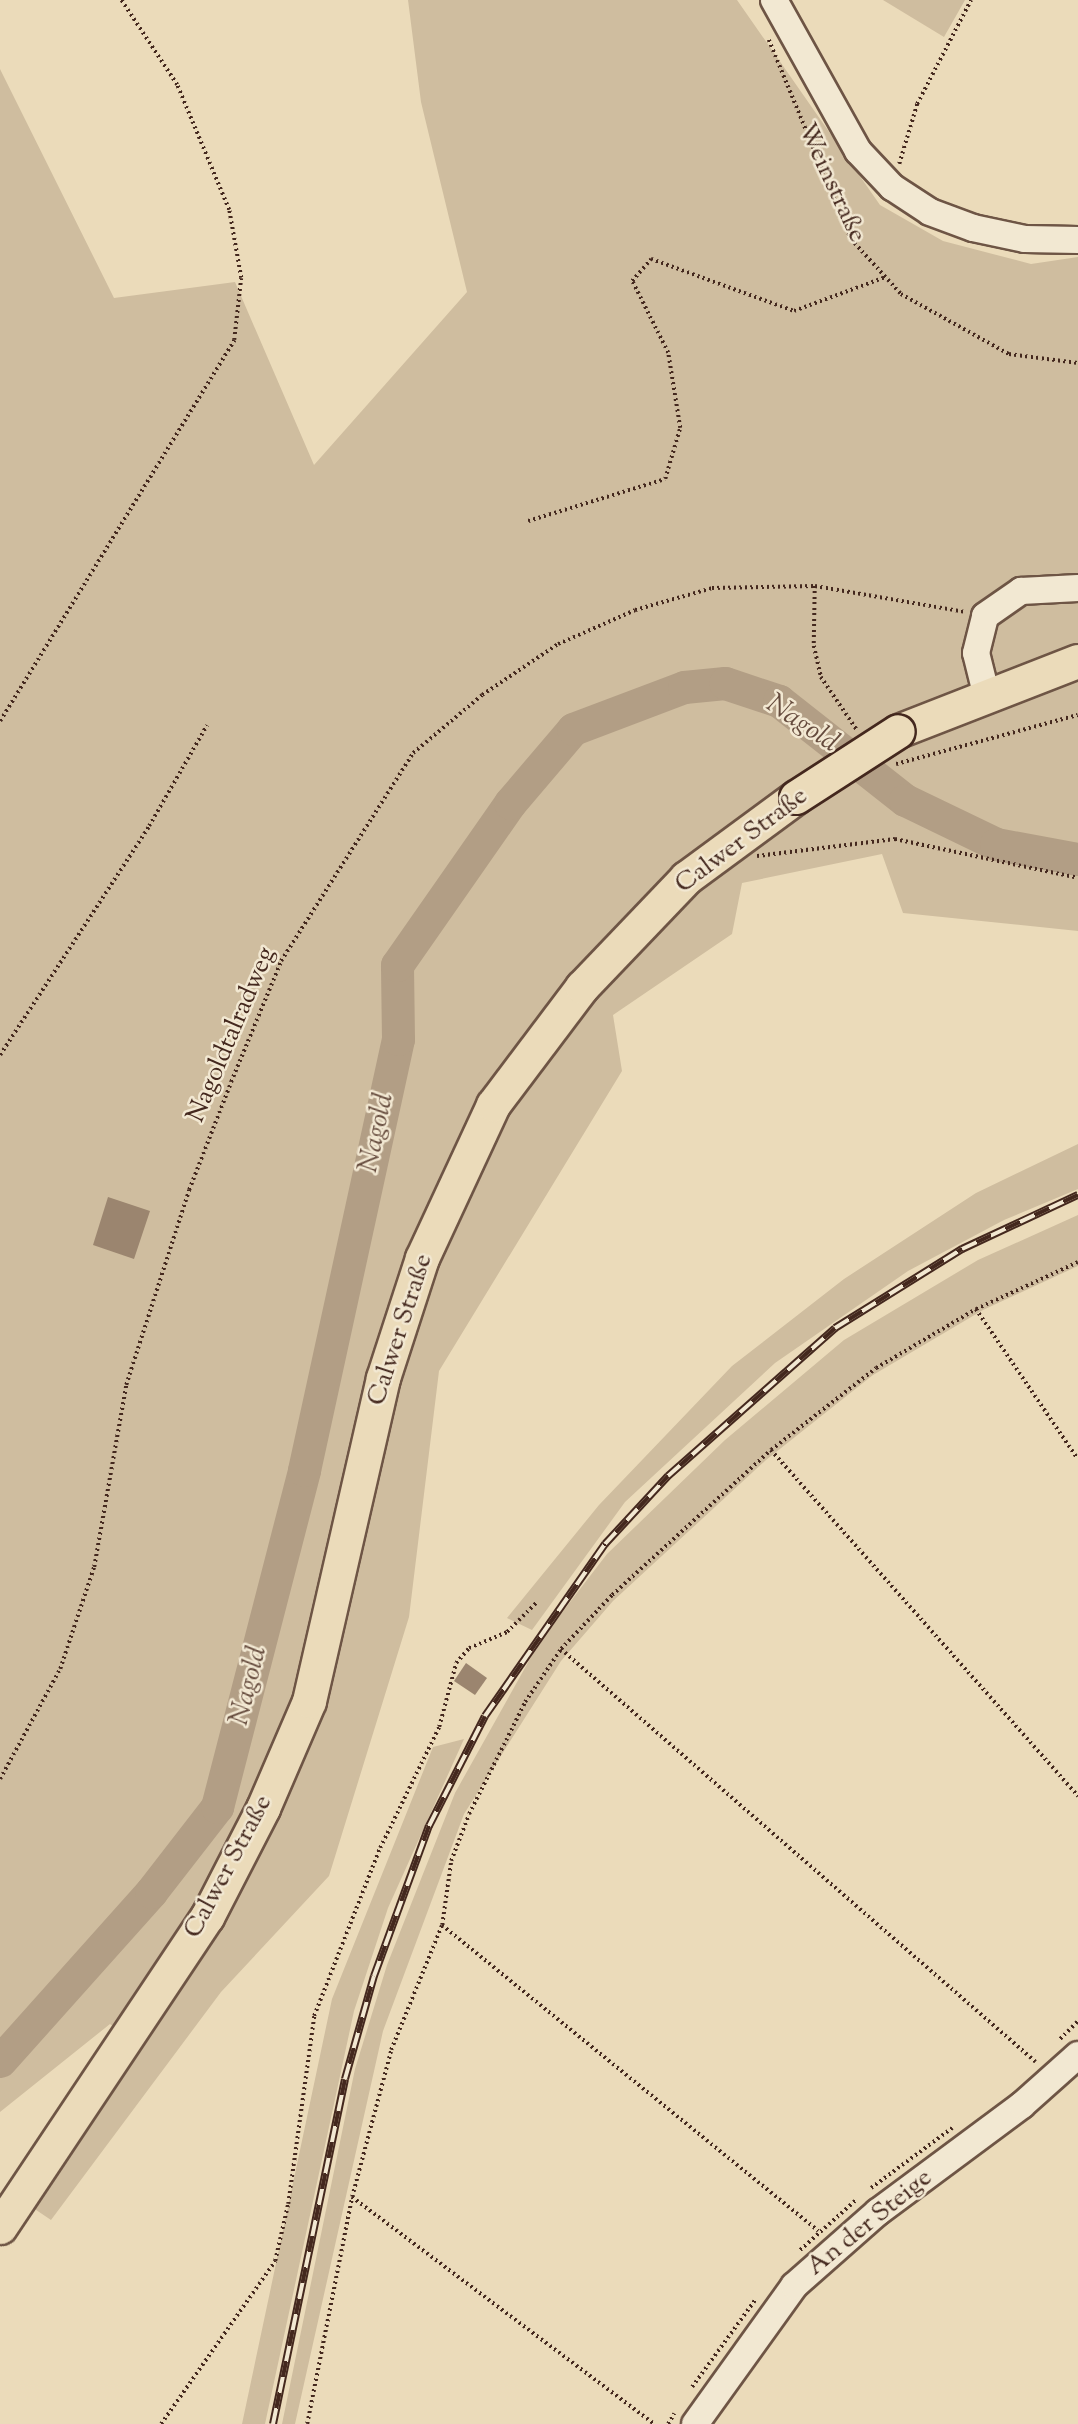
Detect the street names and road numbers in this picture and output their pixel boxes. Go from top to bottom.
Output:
street label: Weinstraße [790,118,872,248]
street label: Calwer Straße [670,781,814,901]
street label: Nagoldtalradweg [181,943,283,1127]
street label: Calwer Straße [362,1250,440,1410]
street label: Calwer Straße [178,1790,280,1944]
street label: An der Steige [801,2163,939,2283]

